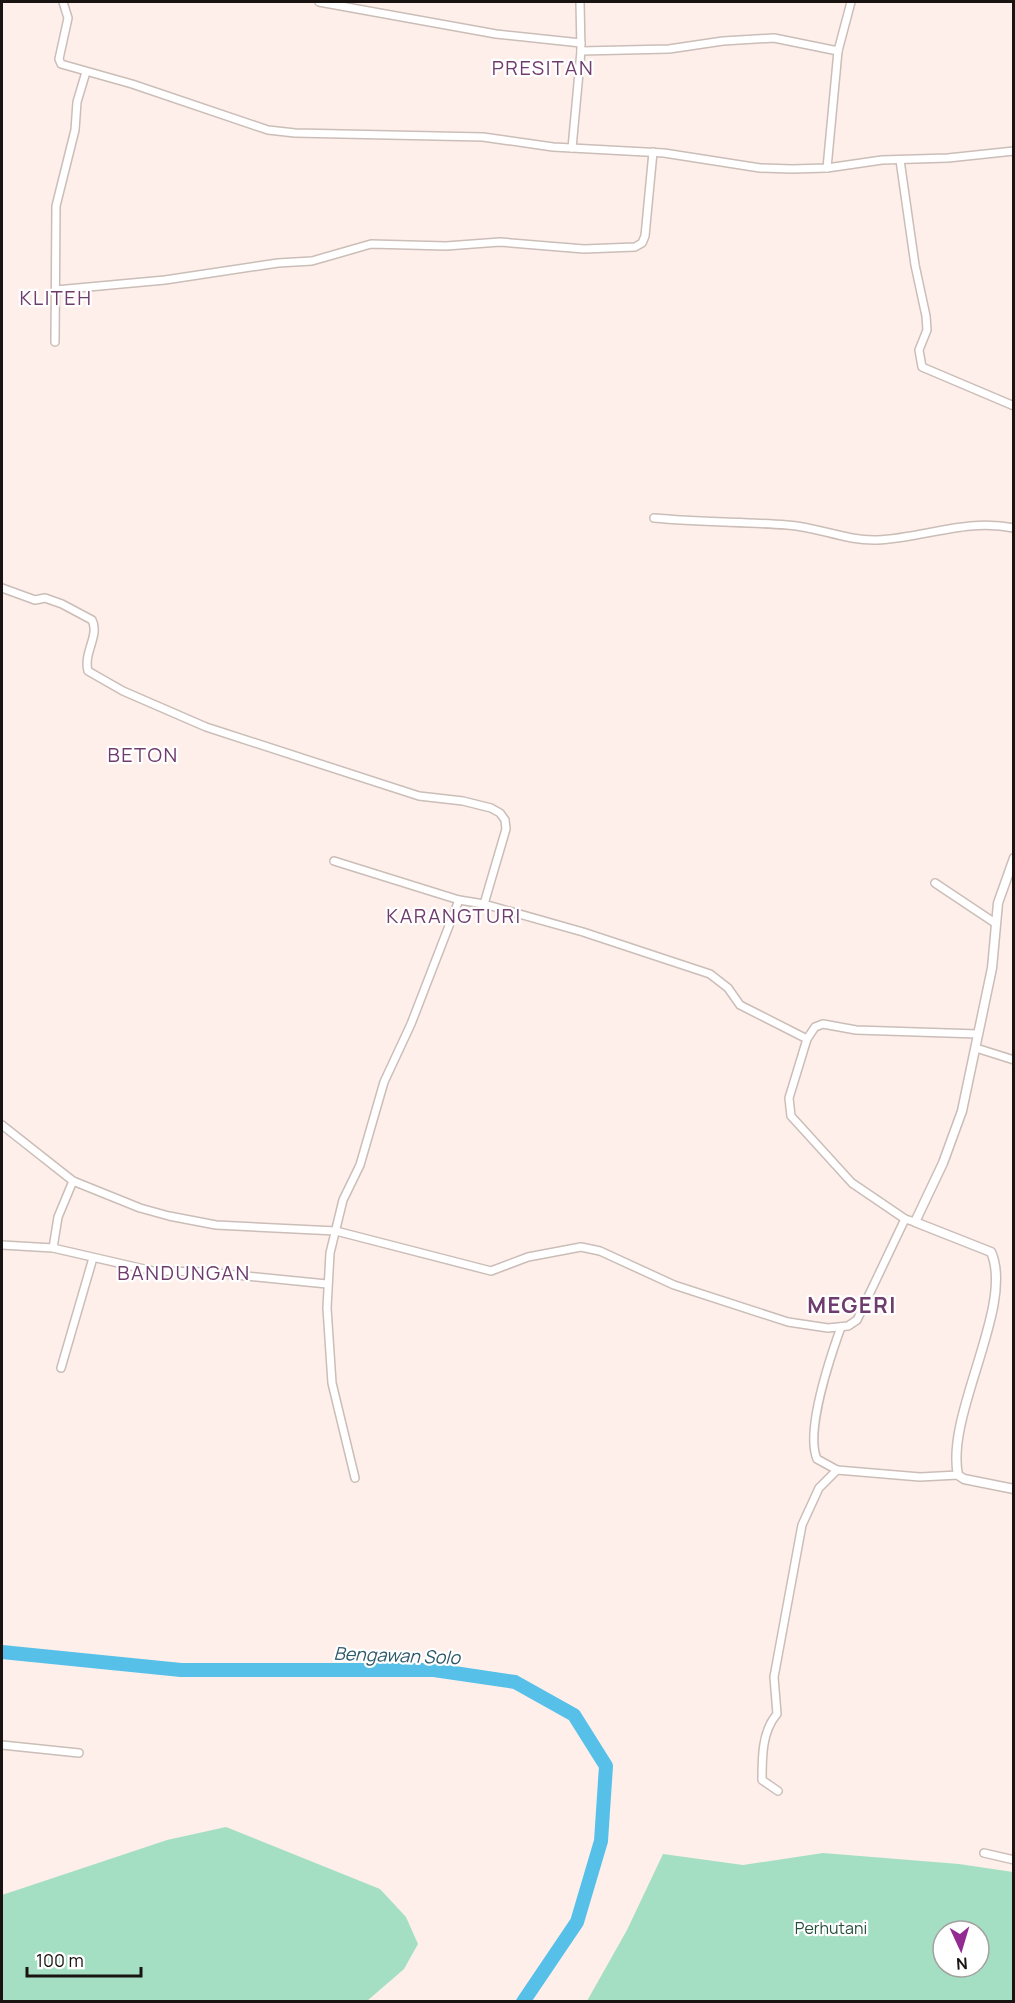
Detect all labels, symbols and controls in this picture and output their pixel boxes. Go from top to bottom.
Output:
district label: PRESITAN [492,54,594,81]
district label: KLITEH [20,284,92,311]
district label: BETON [107,741,179,768]
district label: KARANGTURI [386,902,522,929]
district label: BANDUNGAN [117,1259,251,1286]
district label: MEGERI [807,1290,897,1320]
water label: Bengawan Solo [333,1641,462,1669]
park label: Perhutani [795,1917,867,1939]
north arrow [931,1919,991,1979]
scale bar [27,1940,141,1978]
text: 100 m [36,1948,84,1972]
text: N [956,1953,969,1975]

